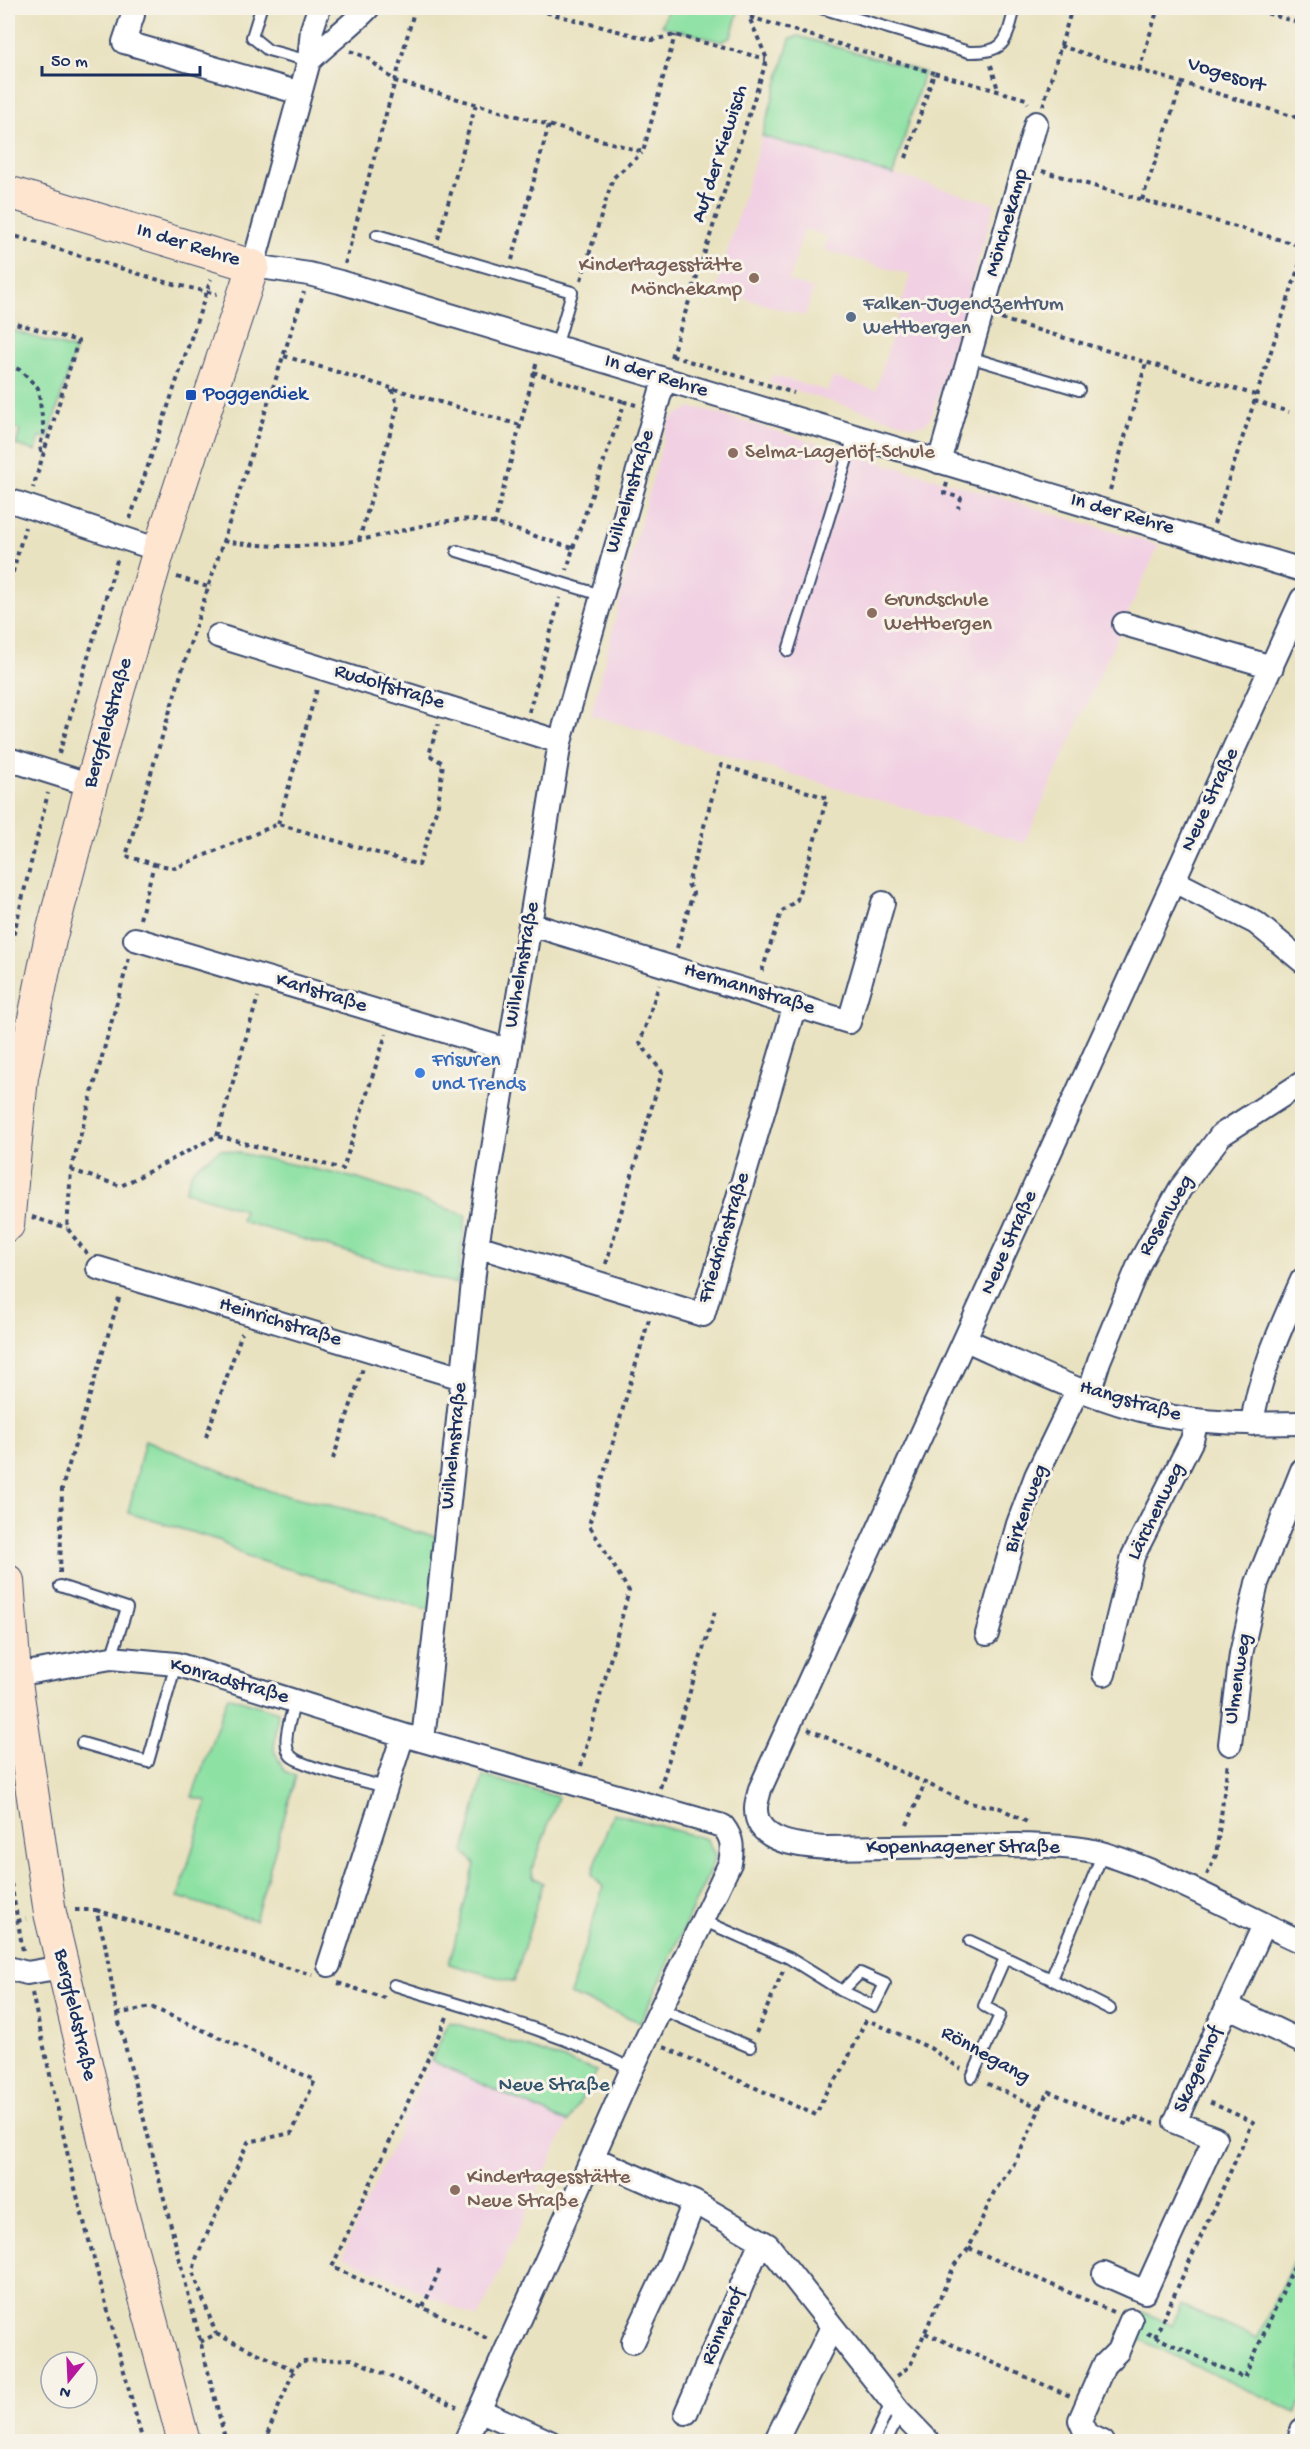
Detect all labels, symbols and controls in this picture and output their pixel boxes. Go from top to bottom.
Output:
scale bar [42,39,200,77]
text: 50 m [51,52,88,73]
street label: Vogesort [1183,52,1270,100]
street label: Auf der Kiewisch [687,82,755,226]
street label: Mönchekamp [981,166,1035,280]
street label: In der Rehre [133,218,244,274]
place label: Kindertagesstätte Mönchekamp [579,254,743,303]
marker: Kindertagesstätte Mönchekamp [747,271,761,285]
place label: Falken-Jugendzentrum Wettbergen [862,293,1064,342]
marker: Falken-Jugendzentrum Wettbergen [844,310,858,324]
street label: In der Rehre [601,349,712,405]
place label: Poggendiek [202,383,310,408]
marker: Poggendiek [184,388,198,402]
street label: Wilhelmstraße [600,426,662,557]
place label: Selma-Lagerlöf-Schule [745,441,936,466]
marker: Selma-Lagerlöf-Schule [726,446,740,460]
street label: In der Rehre [1067,488,1178,542]
place label: Grundschule Wettbergen [884,589,992,638]
marker: Grundschule Wettbergen [865,606,879,620]
street label: Bergfeldstraße [78,654,140,792]
street label: Rudolfstraße [331,659,448,717]
street label: Neue Straße [1176,743,1246,856]
street label: Wilhelmstraße [500,899,547,1030]
street label: Hermannstraße [680,958,819,1022]
street label: Karlstraße [272,968,371,1020]
place label: Frisuren und Trends [431,1049,527,1098]
marker: Frisuren und Trends [413,1066,427,1080]
street label: Friedrichstraße [693,1169,757,1307]
street label: Rosenweg [1134,1171,1200,1261]
street label: Neue Straße [976,1186,1045,1299]
street label: Heinrichstraße [216,1293,345,1354]
street label: Hangstraße [1076,1376,1185,1429]
street label: Wilhelmstraße [436,1380,474,1511]
street label: Lärchenweg [1123,1459,1191,1565]
street label: Birkenweg [999,1461,1054,1557]
street label: Ulmenweg [1219,1632,1259,1726]
street label: Konradstraße [167,1653,293,1711]
street label: Kopenhagener Straße [866,1836,1061,1861]
street label: Bergfeldstraße [47,1946,102,2084]
street label: Rönnegang [936,2021,1034,2091]
street label: Skagenhof [1169,2021,1230,2117]
park label: Neue Straße [498,2074,611,2099]
place label: Kindertagesstätte Neue Straße [467,2166,632,2215]
marker: Kindertagesstätte Neue Straße [448,2183,462,2197]
street label: Rönnehof [697,2283,752,2369]
north arrow [39,2350,99,2410]
text: N [57,2380,73,2402]

